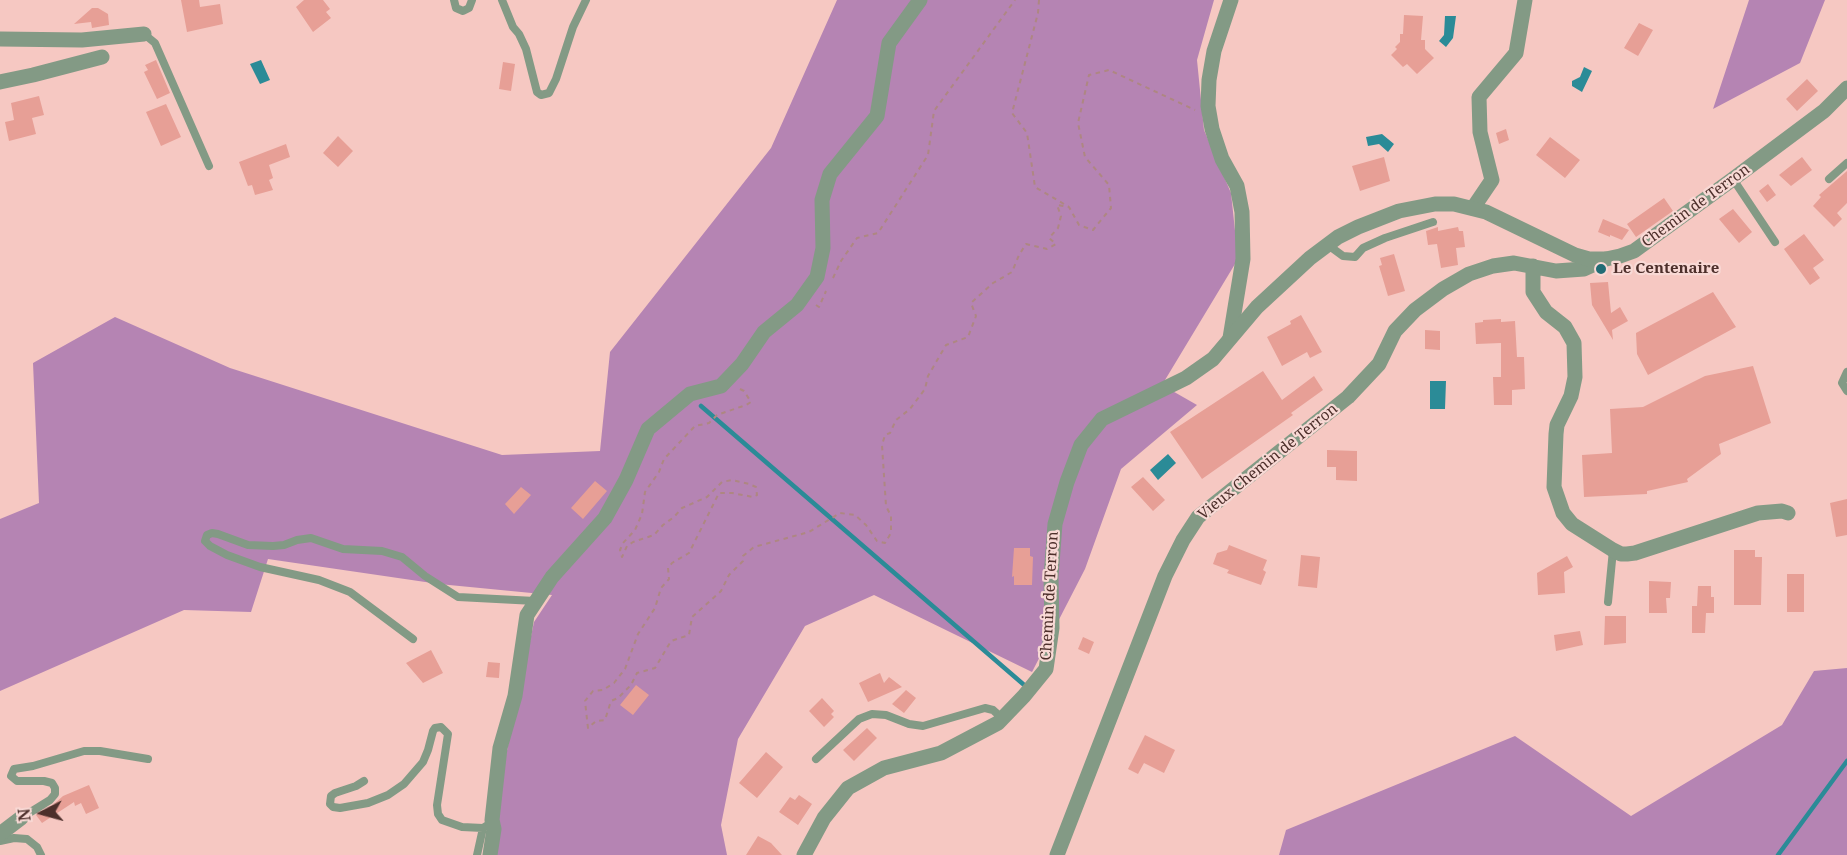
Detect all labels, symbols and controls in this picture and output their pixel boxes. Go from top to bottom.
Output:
street label: Chemin de Terron [1638,161,1754,251]
place label: Le Centenaire [1613,260,1719,278]
marker: Le Centenaire [1594,262,1608,276]
street label: Vieux Chemin de Terron [1195,400,1341,524]
street label: Chemin de Terron [1038,531,1062,661]
north arrow [12,783,72,843]
text: N [13,807,36,822]

